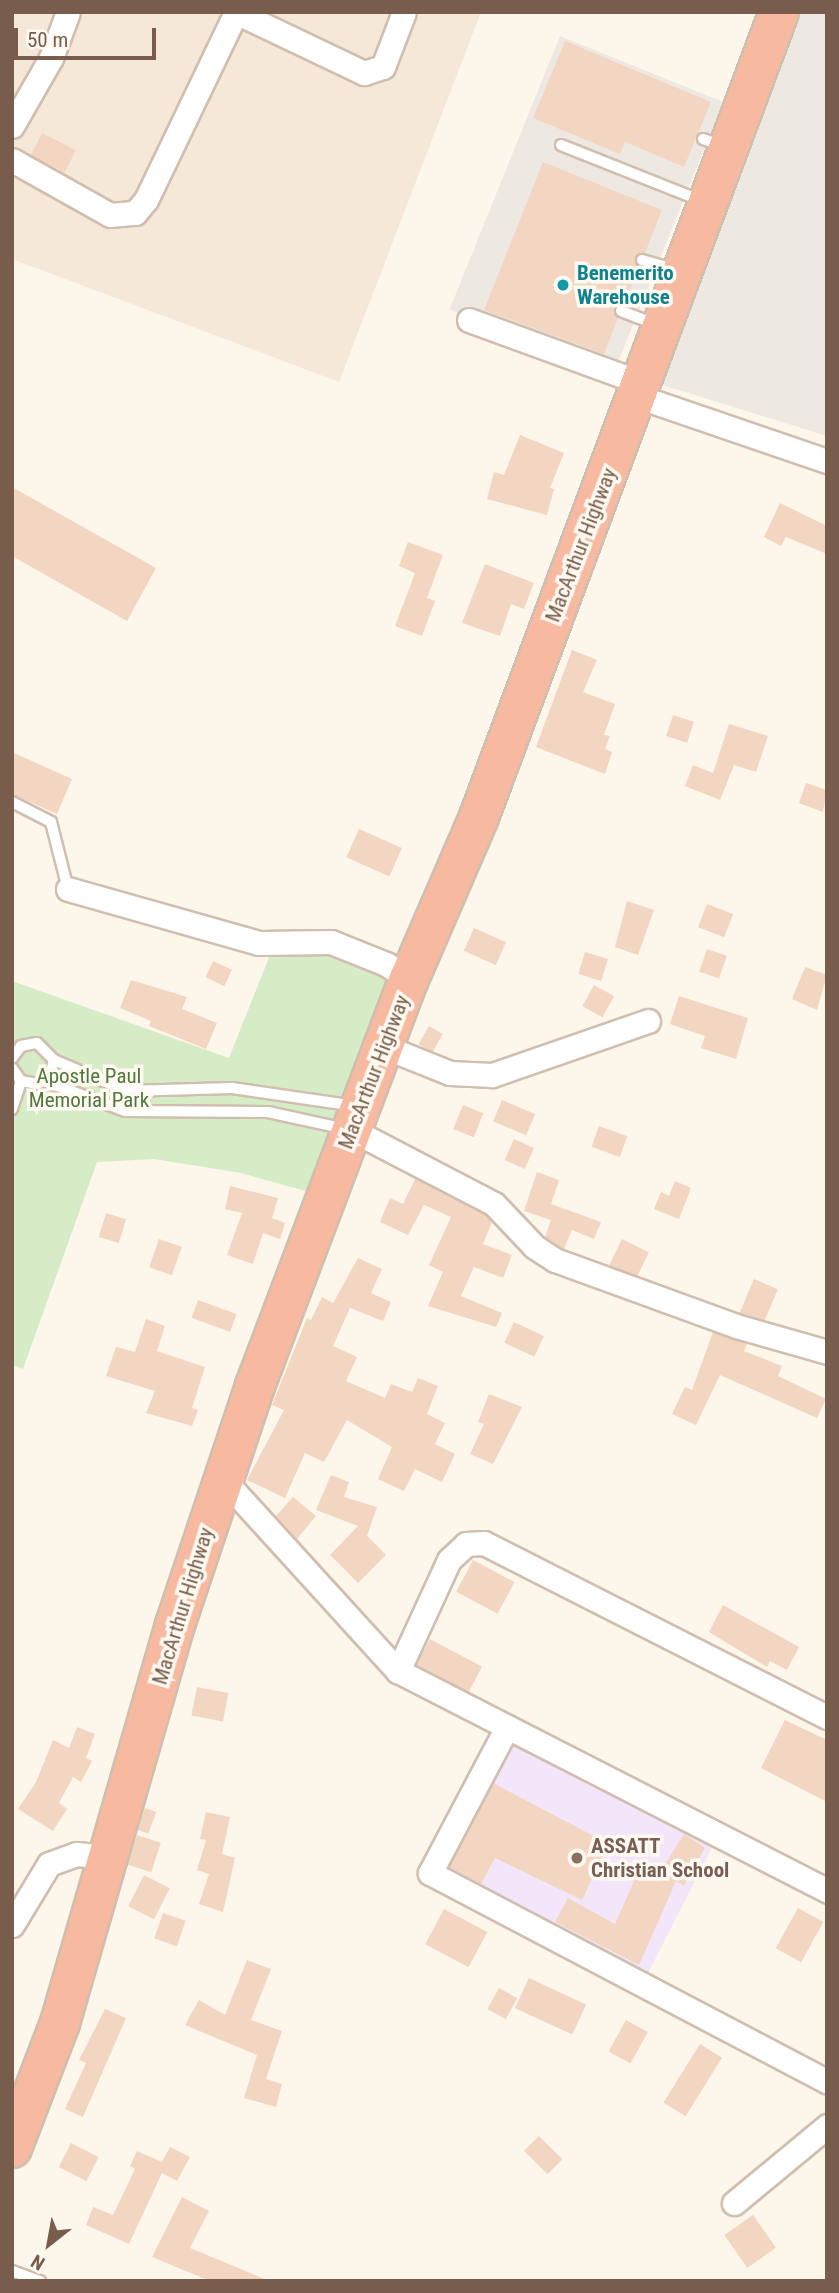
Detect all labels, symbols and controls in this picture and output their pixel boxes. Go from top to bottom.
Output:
scale bar [18,14,159,58]
text: 50 m [27,28,68,52]
place label: Benemerito Warehouse [577,260,674,310]
marker: Benemerito Warehouse [555,277,571,293]
street label: MacArthur Highway [540,464,622,626]
street label: MacArthur Highway [333,991,415,1153]
park label: Apostle Paul Memorial Park [29,1063,149,1113]
street label: MacArthur Highway [147,1524,219,1688]
place label: ASSATT Christian School [591,1833,729,1883]
marker: ASSATT Christian School [569,1850,585,1866]
north arrow [14,2209,84,2279]
text: N [27,2250,49,2275]

